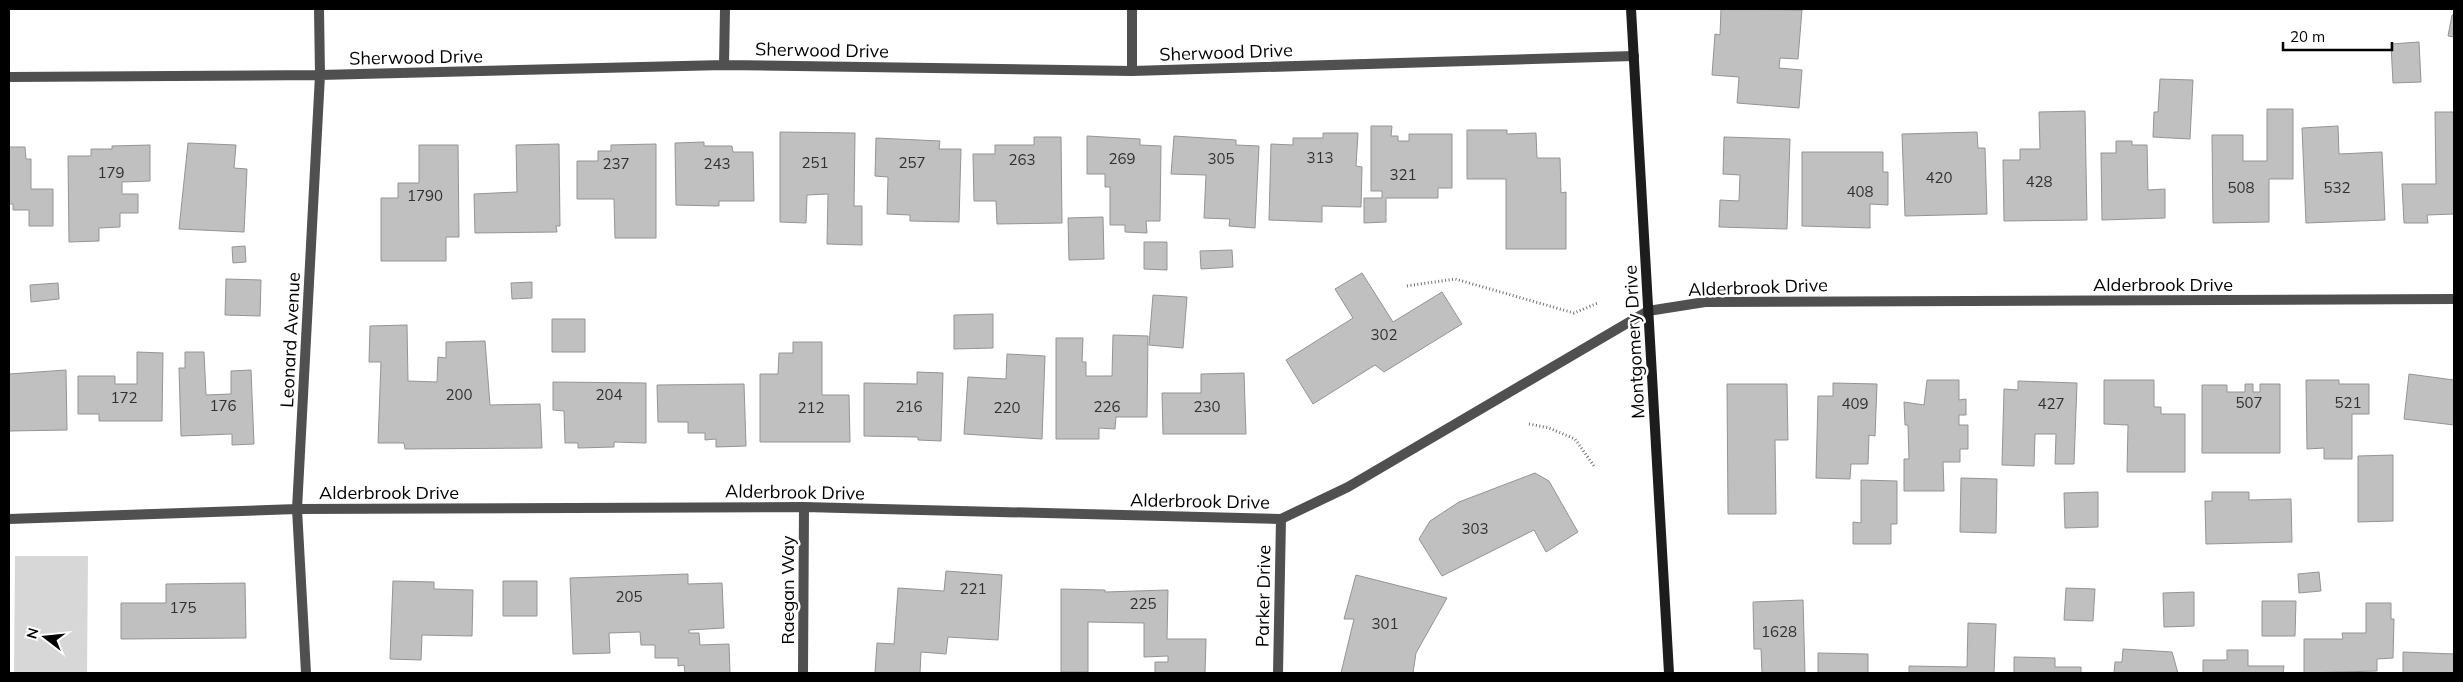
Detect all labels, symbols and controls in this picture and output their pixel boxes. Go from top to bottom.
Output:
scale bar [2283,20,2392,52]
text: 20 m [2290,27,2325,46]
street label: Sherwood Drive [755,37,889,63]
street label: Sherwood Drive [1159,38,1293,66]
street label: Sherwood Drive [349,44,483,70]
house number: 313 [1306,148,1334,167]
house number: 269 [1108,149,1136,168]
house number: 305 [1207,149,1235,168]
house number: 263 [1008,150,1036,169]
house number: 251 [801,153,829,172]
house number: 257 [898,153,926,172]
house number: 237 [602,154,630,173]
house number: 243 [703,154,731,173]
house number: 179 [97,163,125,182]
house number: 321 [1389,165,1417,184]
house number: 420 [1925,168,1953,187]
house number: 428 [2025,172,2053,191]
house number: 508 [2227,178,2255,197]
house number: 532 [2323,178,2351,197]
house number: 408 [1846,182,1874,201]
house number: 1790 [407,186,443,205]
street label: Montgomery Drive [1618,264,1650,420]
street label: Leonard Avenue [275,272,305,408]
street label: Alderbrook Drive [1688,273,1828,301]
street label: Alderbrook Drive [2093,273,2233,296]
house number: 302 [1370,325,1398,344]
house number: 200 [445,385,473,404]
house number: 204 [595,385,623,404]
house number: 172 [110,388,138,407]
house number: 507 [2235,393,2263,412]
house number: 521 [2334,393,2362,412]
house number: 409 [1841,394,1869,413]
house number: 427 [2037,394,2065,413]
house number: 176 [209,396,237,415]
house number: 216 [895,397,923,416]
house number: 226 [1093,397,1121,416]
house number: 230 [1193,397,1221,416]
house number: 212 [797,398,825,417]
house number: 220 [993,398,1021,417]
street label: Alderbrook Drive [725,479,865,505]
street label: Alderbrook Drive [319,481,459,504]
street label: Alderbrook Drive [1130,488,1270,514]
house number: 303 [1461,519,1489,538]
street label: Raegan Way [776,535,799,645]
street label: Parker Drive [1251,545,1275,647]
house number: 221 [959,579,987,598]
house number: 205 [615,587,643,606]
house number: 225 [1129,594,1157,613]
house number: 175 [169,598,197,617]
north arrow [20,612,70,662]
house number: 301 [1371,614,1399,633]
house number: 1628 [1761,622,1797,641]
text: N [22,626,43,641]

